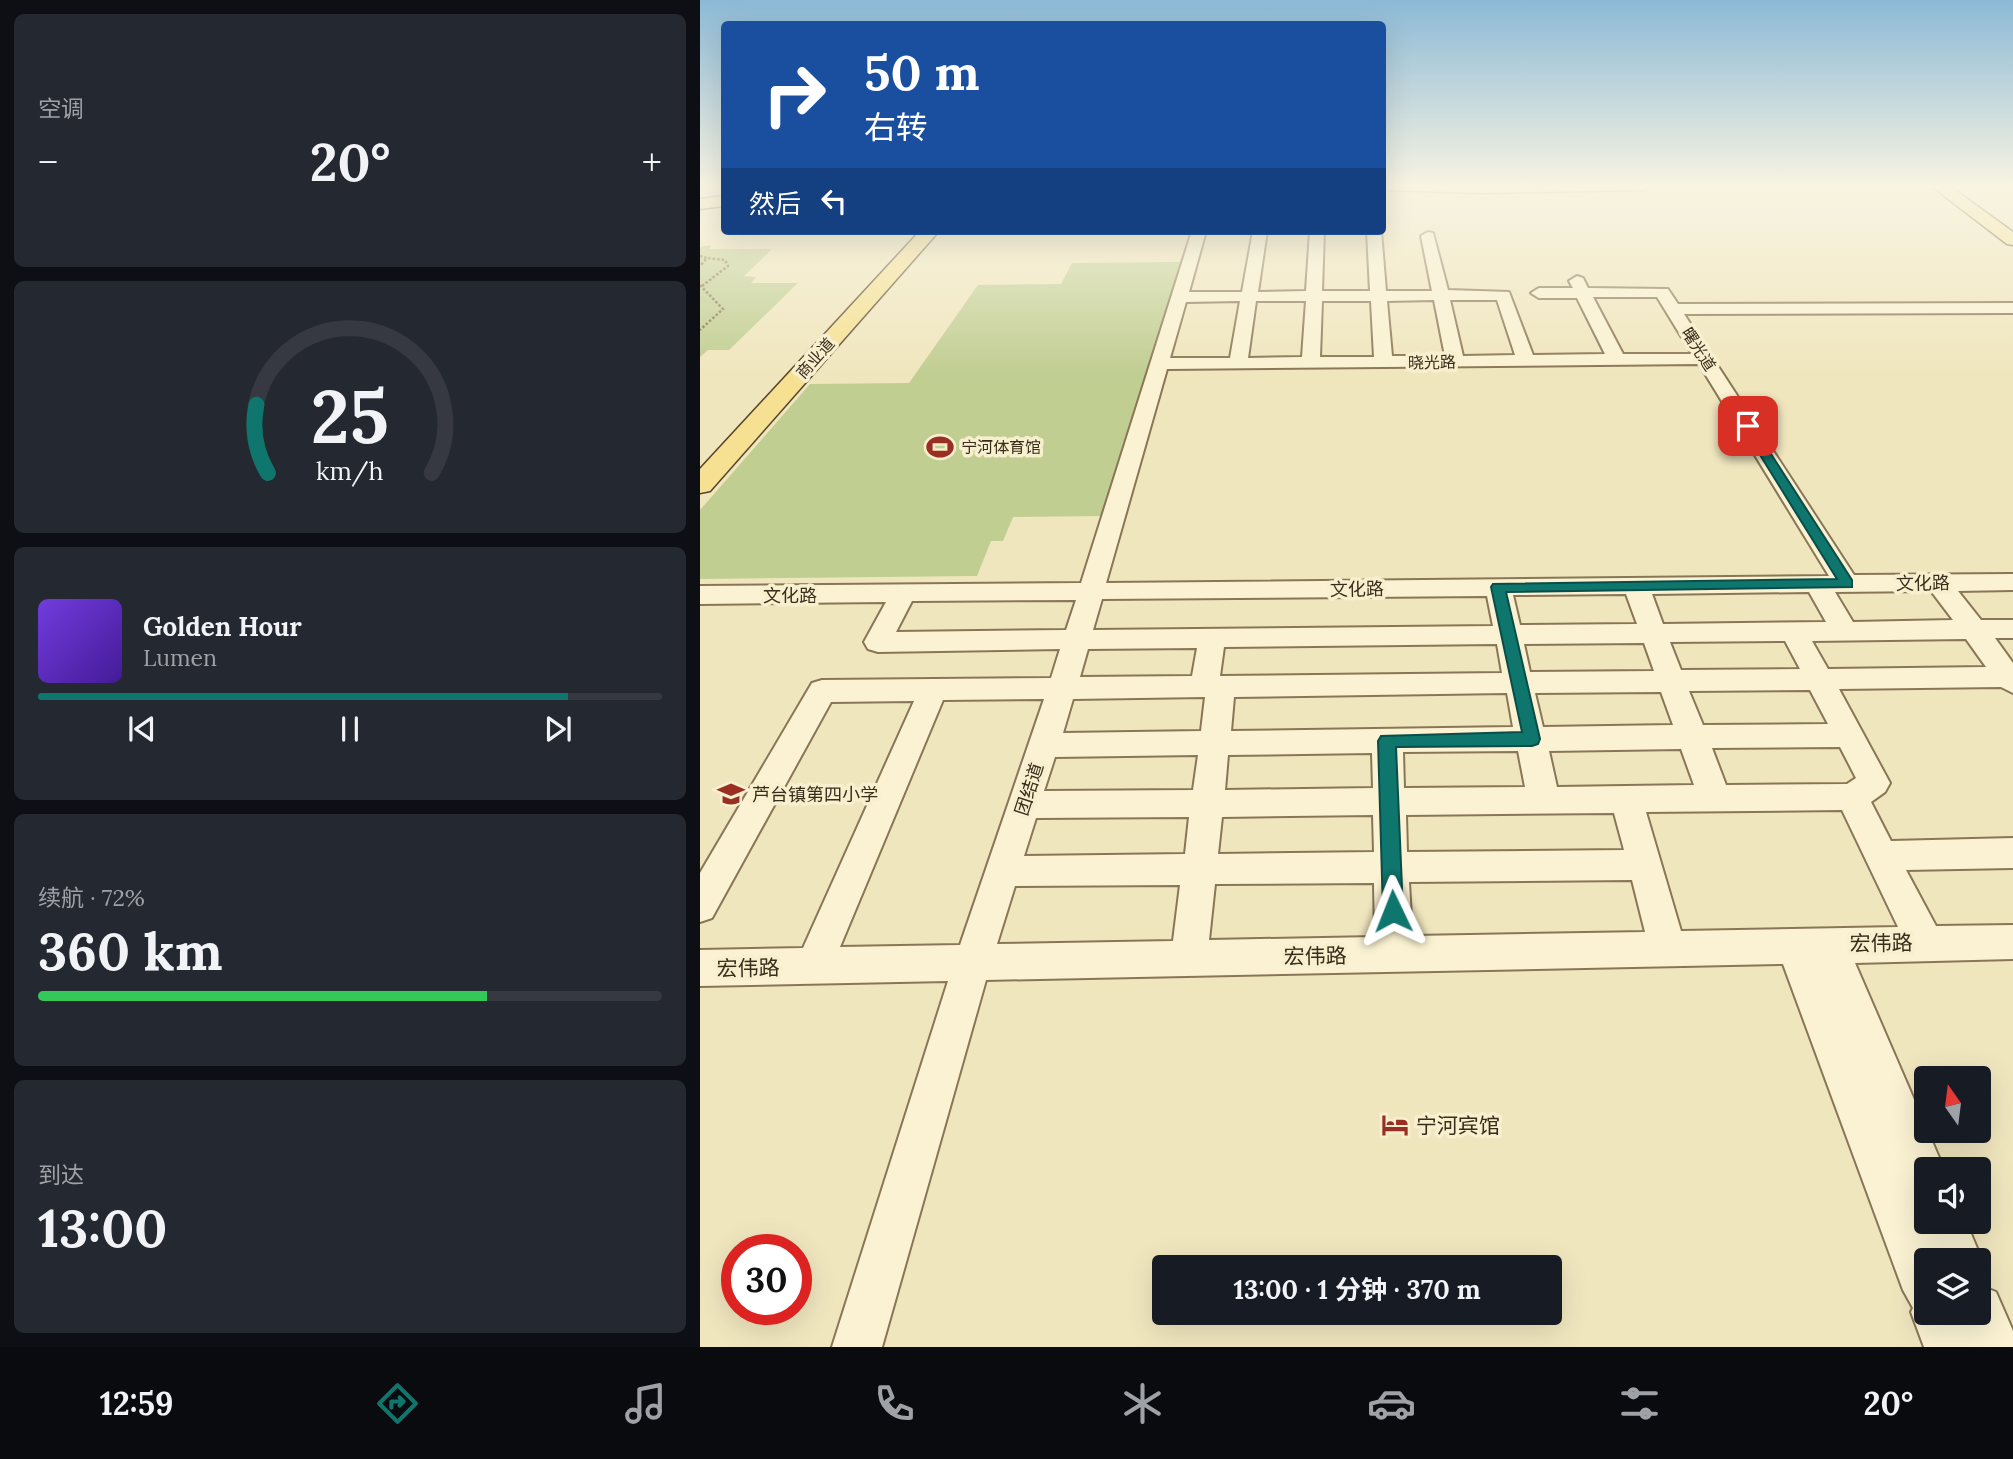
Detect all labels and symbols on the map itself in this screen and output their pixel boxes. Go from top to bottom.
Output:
street label: 曙光道 [1678,323,1720,375]
street label: 商业道 [792,333,838,383]
street label: 晓光路 [1408,352,1456,372]
pin [1718,396,1778,456]
sports icon: 宁河体育馆 [925,432,955,462]
place label: 宁河体育馆 [961,437,1041,457]
street label: 文化路 [1896,571,1950,595]
street label: 文化路 [1330,577,1384,601]
street label: 文化路 [763,584,817,607]
street label: 团结道 [1010,760,1048,818]
school or university icon: 芦台镇第四小学 [716,779,746,809]
place label: 芦台镇第四小学 [752,783,878,806]
position arrow [1356,874,1430,948]
street label: 宏伟路 [1849,929,1913,957]
street label: 宏伟路 [1283,942,1347,970]
street label: 宏伟路 [716,954,780,982]
north arrow [1914,1066,1992,1143]
hotel icon: 宁河宾馆 [1380,1110,1410,1140]
place label: 宁河宾馆 [1416,1112,1500,1139]
speed limit sign: 30 [721,1234,812,1325]

